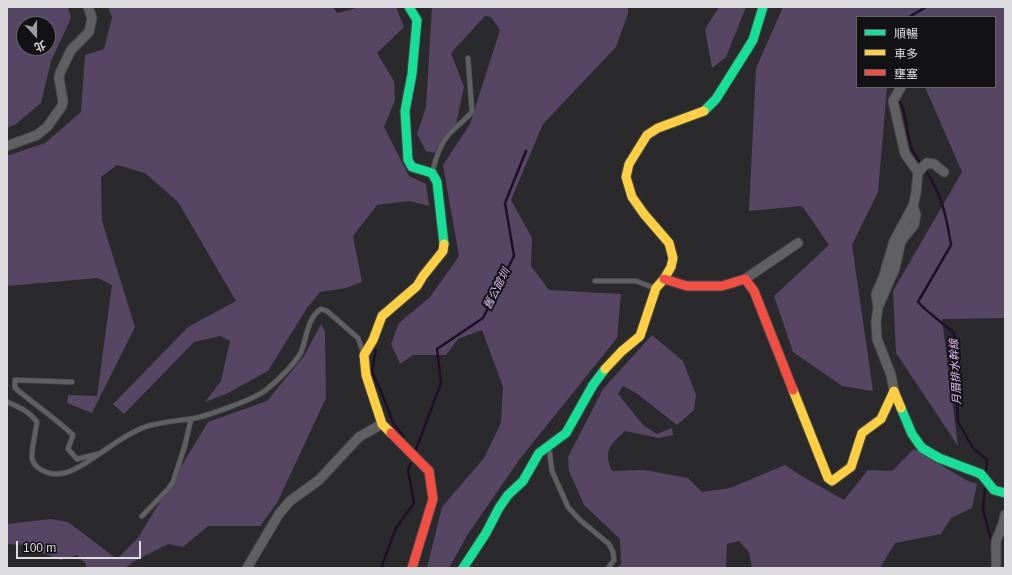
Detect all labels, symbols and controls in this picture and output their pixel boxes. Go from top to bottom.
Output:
north arrow [16,16,56,56]
legend [856,16,996,88]
text: 順暢 [894,27,918,41]
text: 北 [33,39,47,54]
text: 車多 [894,47,918,61]
text: 壅塞 [894,67,918,81]
water label: 舊公館圳 [481,266,513,312]
water label: 月眉排水幹線 [948,339,964,405]
scale bar [18,533,143,559]
text: 100 m [23,541,56,555]

